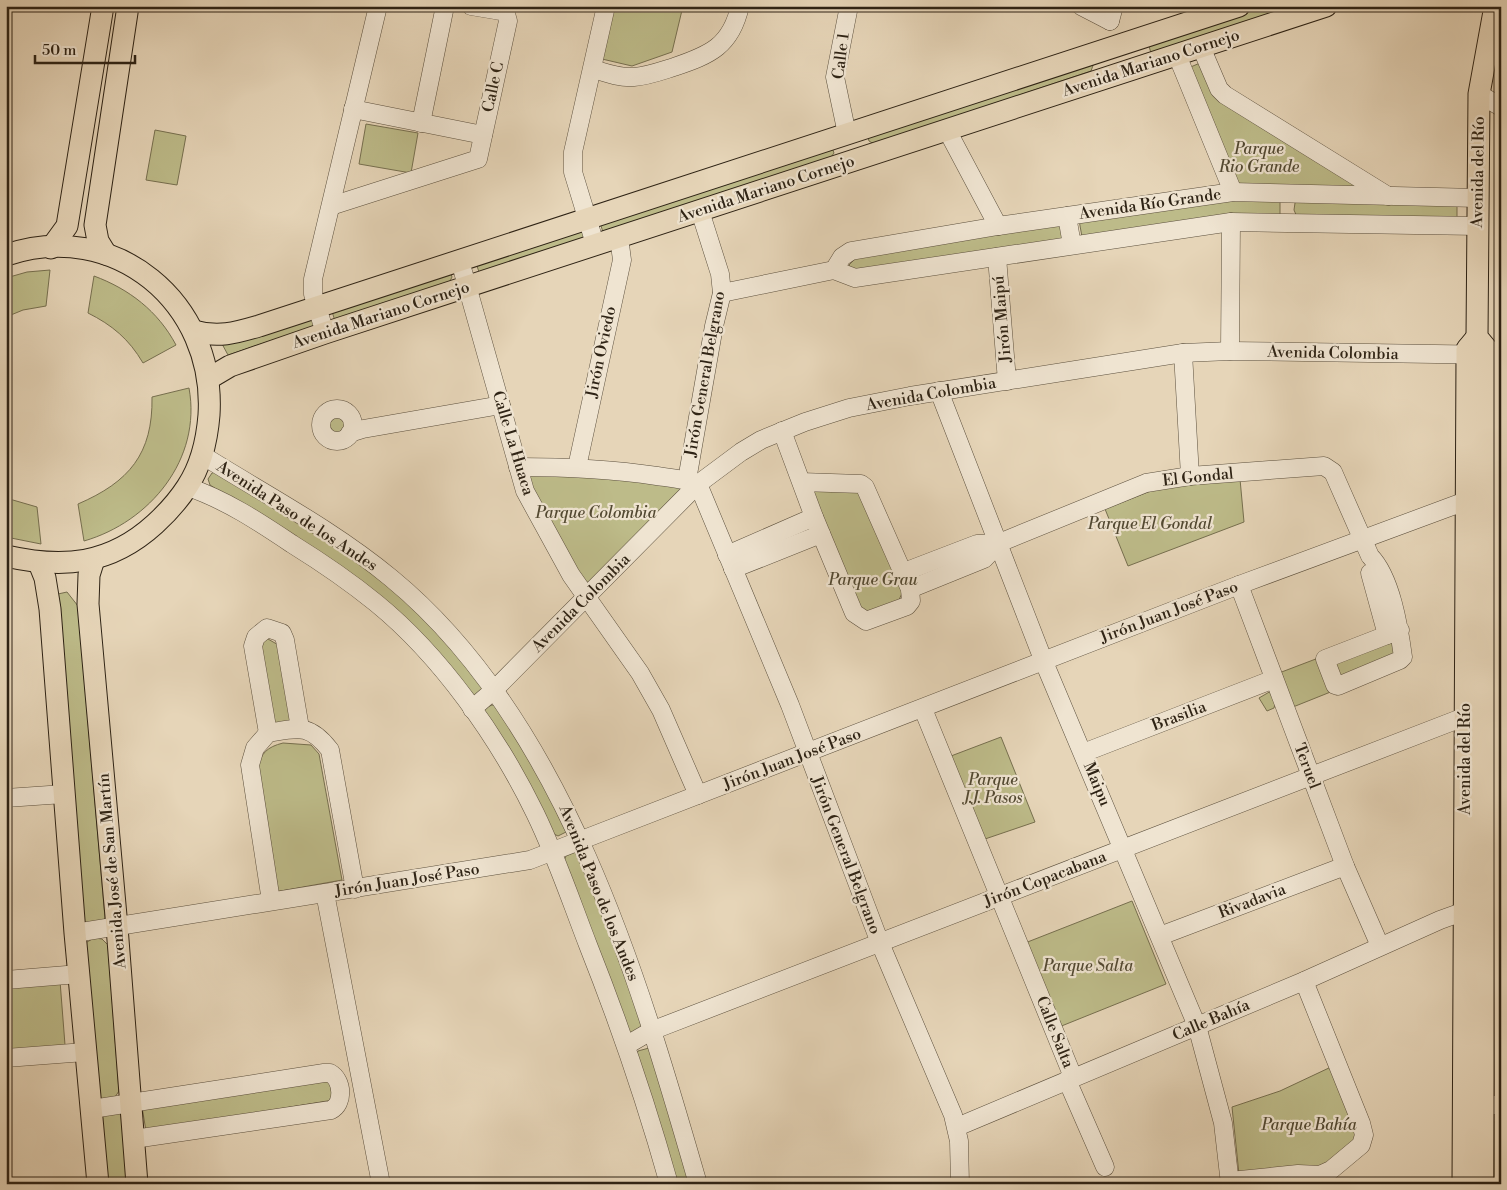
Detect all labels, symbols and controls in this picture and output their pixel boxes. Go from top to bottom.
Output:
street label: Avenida Mariano Cornejo [1059,25,1242,101]
street label: Calle 1 [828,31,854,80]
scale bar [35,32,135,64]
text: 50 m [42,41,76,60]
street label: Calle C [478,60,508,114]
street label: Avenida del Río [1467,116,1489,229]
park label: Parque Rio Grande [1218,139,1300,177]
street label: Avenida Mariano Cornejo [674,151,857,227]
street label: Avenida Río Grande [1077,184,1222,224]
street label: Jirón Maipú [988,275,1016,364]
street label: Avenida Mariano Cornejo [289,277,472,353]
street label: Jirón General Belgrano [680,290,729,459]
street label: Jirón Oviedo [581,304,620,401]
street label: Avenida Colombia [1266,342,1400,364]
street label: Avenida Colombia [864,373,998,415]
street label: Calle La Huaca [488,388,539,498]
street label: Avenida Paso de los Andes [212,456,381,576]
street label: El Gondal [1161,463,1235,491]
park label: Parque Colombia [535,503,657,523]
park label: Parque El Gondal [1087,514,1213,534]
street label: Avenida Colombia [527,549,635,657]
park label: Parque Grau [827,570,918,590]
street label: Jirón Juan José Paso [1096,576,1241,648]
street label: Brasilia [1148,696,1210,736]
street label: Avenida del Río [1455,703,1475,816]
street label: Jirón Juan José Paso [719,723,864,795]
street label: Teruel [1289,740,1325,792]
street label: Maipu [1079,759,1115,809]
park label: Parque J.J. Pasos [961,770,1023,808]
street label: Avenida José de San Martín [93,772,131,971]
street label: Jirón General Belgrano [806,772,885,937]
street label: Avenida Paso de los Andes [554,801,643,984]
street label: Jirón Copacabana [980,846,1110,912]
street label: Jirón Juan José Paso [332,859,481,901]
street label: Rivadavia [1215,879,1289,923]
park label: Parque Salta [1042,956,1133,976]
street label: Calle Salta [1031,993,1079,1072]
street label: Calle Bahía [1169,994,1254,1045]
park label: Parque Bahía [1260,1115,1357,1135]

